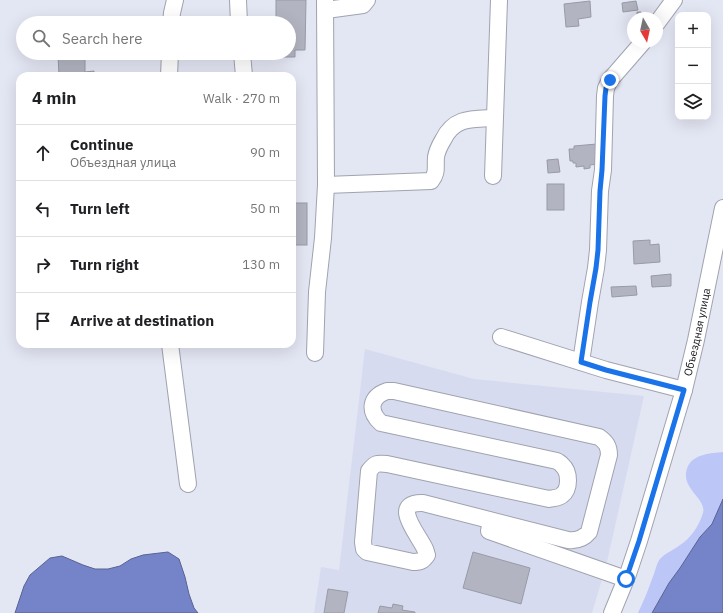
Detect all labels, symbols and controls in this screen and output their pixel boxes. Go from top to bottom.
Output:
north arrow [627,12,663,48]
map controls [675,12,711,120]
button: + [675,12,711,48]
search box [16,16,296,60]
icon: search [30,27,52,49]
text: Search here [62,29,142,48]
button: − [675,48,711,84]
route end [601,71,619,89]
button: layers [675,84,711,120]
text: 4 min [32,87,76,109]
text: Walk · 270 m [203,90,280,107]
text: Continue [70,135,134,154]
icon: ahead [32,142,54,164]
text: 90 m [250,144,280,161]
text: Объездная улица [70,154,176,171]
icon: left [32,198,54,220]
text: Turn left [70,199,130,218]
text: 50 m [250,200,280,217]
icon: right [32,254,54,276]
text: Turn right [70,255,139,274]
text: 130 m [242,256,280,273]
street label: Объездная улица [681,287,714,377]
icon: arrive [32,310,54,332]
text: Arrive at destination [70,311,214,330]
route start [617,570,635,588]

